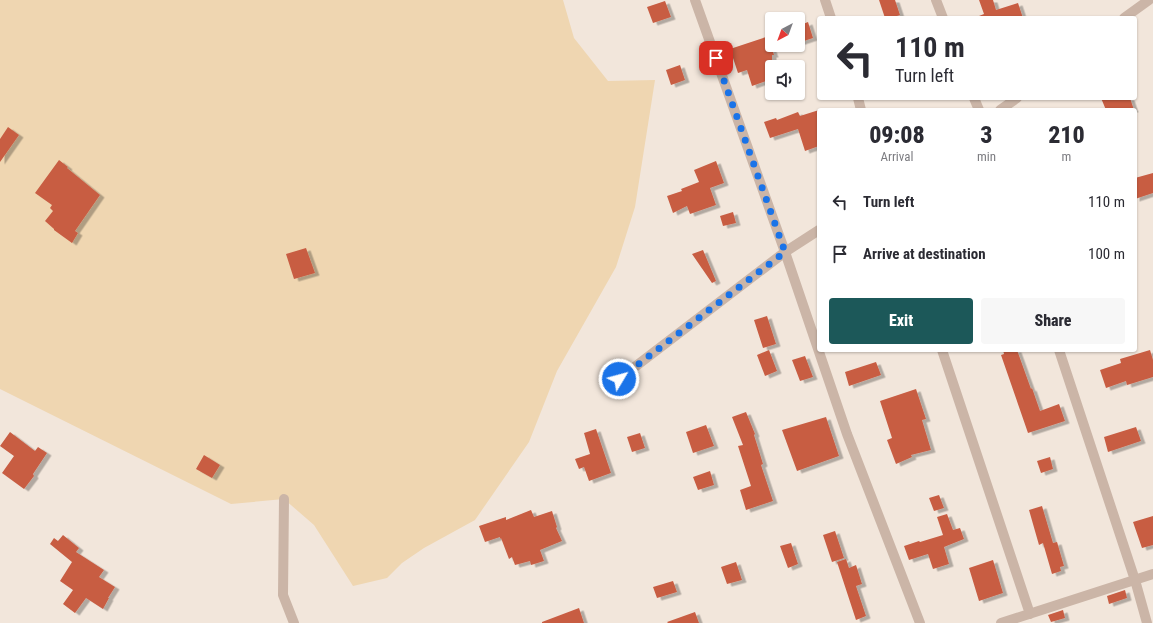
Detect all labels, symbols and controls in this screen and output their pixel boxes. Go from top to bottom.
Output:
north arrow [765,12,805,52]
map controls [765,12,805,100]
text: 110 m [895,31,965,64]
icon: left [829,32,881,84]
pin [699,41,733,75]
icon: arrive [705,47,727,69]
button: sound [765,60,805,100]
text: Turn left [895,65,954,86]
text: 09:08 [869,121,925,149]
text: 3 [980,121,993,149]
text: 210 [1048,121,1085,149]
text: Arrival [880,149,914,164]
text: min [977,149,996,164]
text: m [1062,149,1071,164]
icon: left [829,191,851,213]
text: Turn left [863,193,914,211]
text: 110 m [1088,193,1125,211]
icon: arrive [829,243,851,265]
text: Arrive at destination [863,245,986,263]
text: 100 m [1088,245,1125,263]
button: Exit [829,298,973,344]
button: Share [981,298,1125,344]
position arrow [598,358,640,400]

